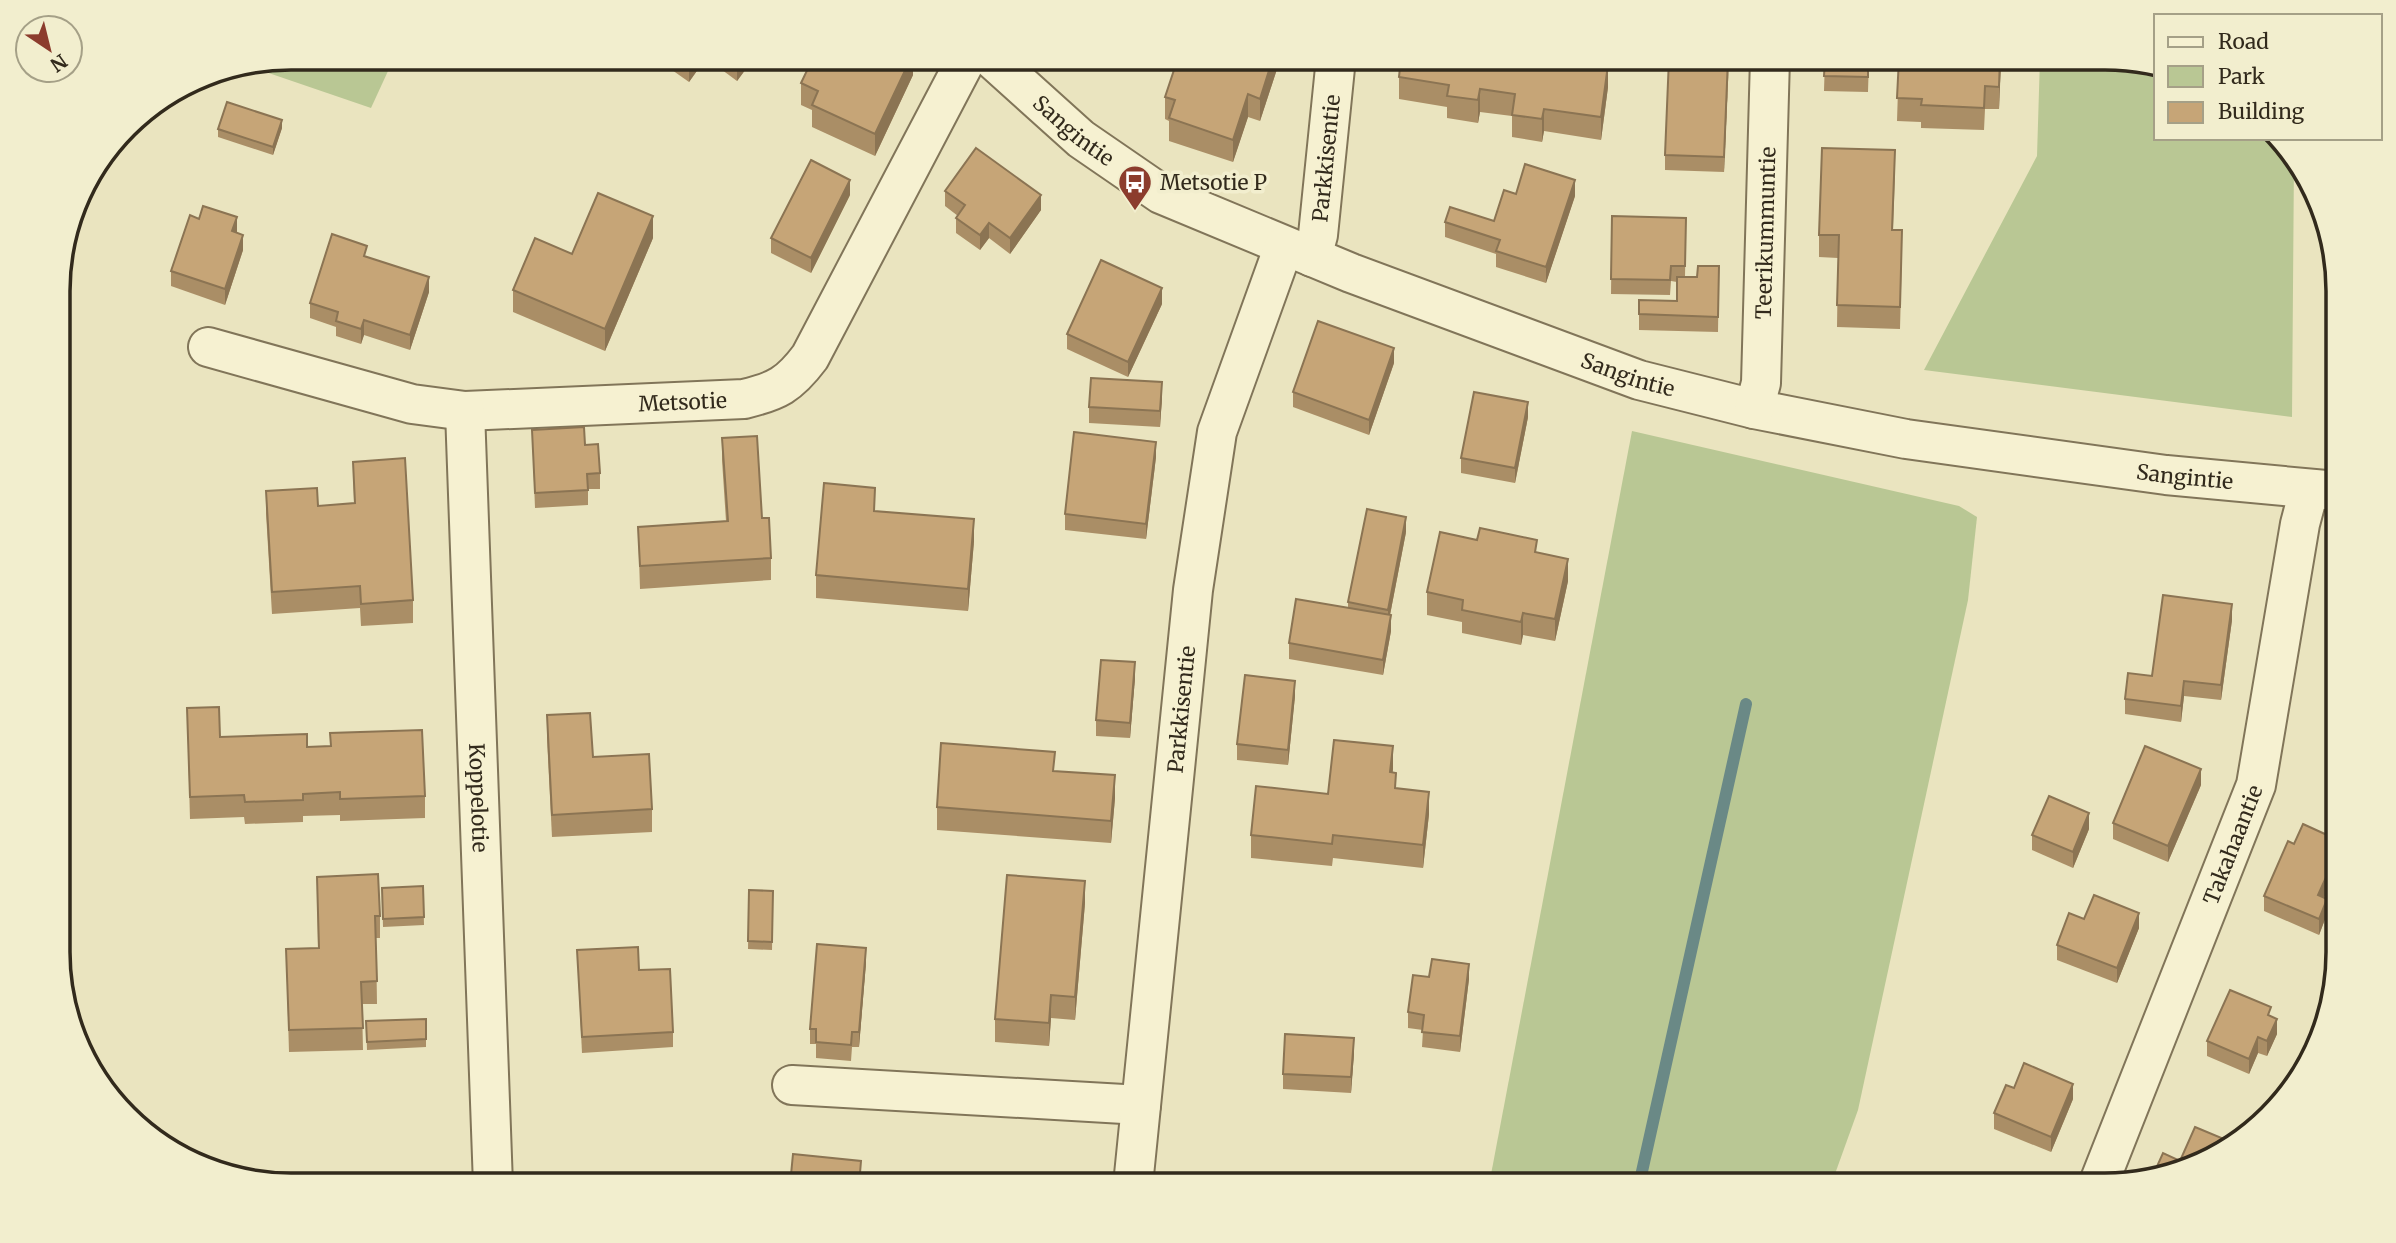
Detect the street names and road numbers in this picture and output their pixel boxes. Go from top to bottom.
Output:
street label: Sangintie [1028,89,1120,171]
street label: Parkkisentie [1306,93,1346,223]
street label: Teerikummuntie [1749,146,1781,320]
street label: Sangintie [1577,346,1678,402]
street label: Metsotie [638,386,727,417]
street label: Sangintie [2135,458,2234,495]
street label: Parkkisentie [1161,644,1201,774]
street label: Koppelotie [464,743,494,853]
street label: Takahaantie [2197,781,2268,908]

